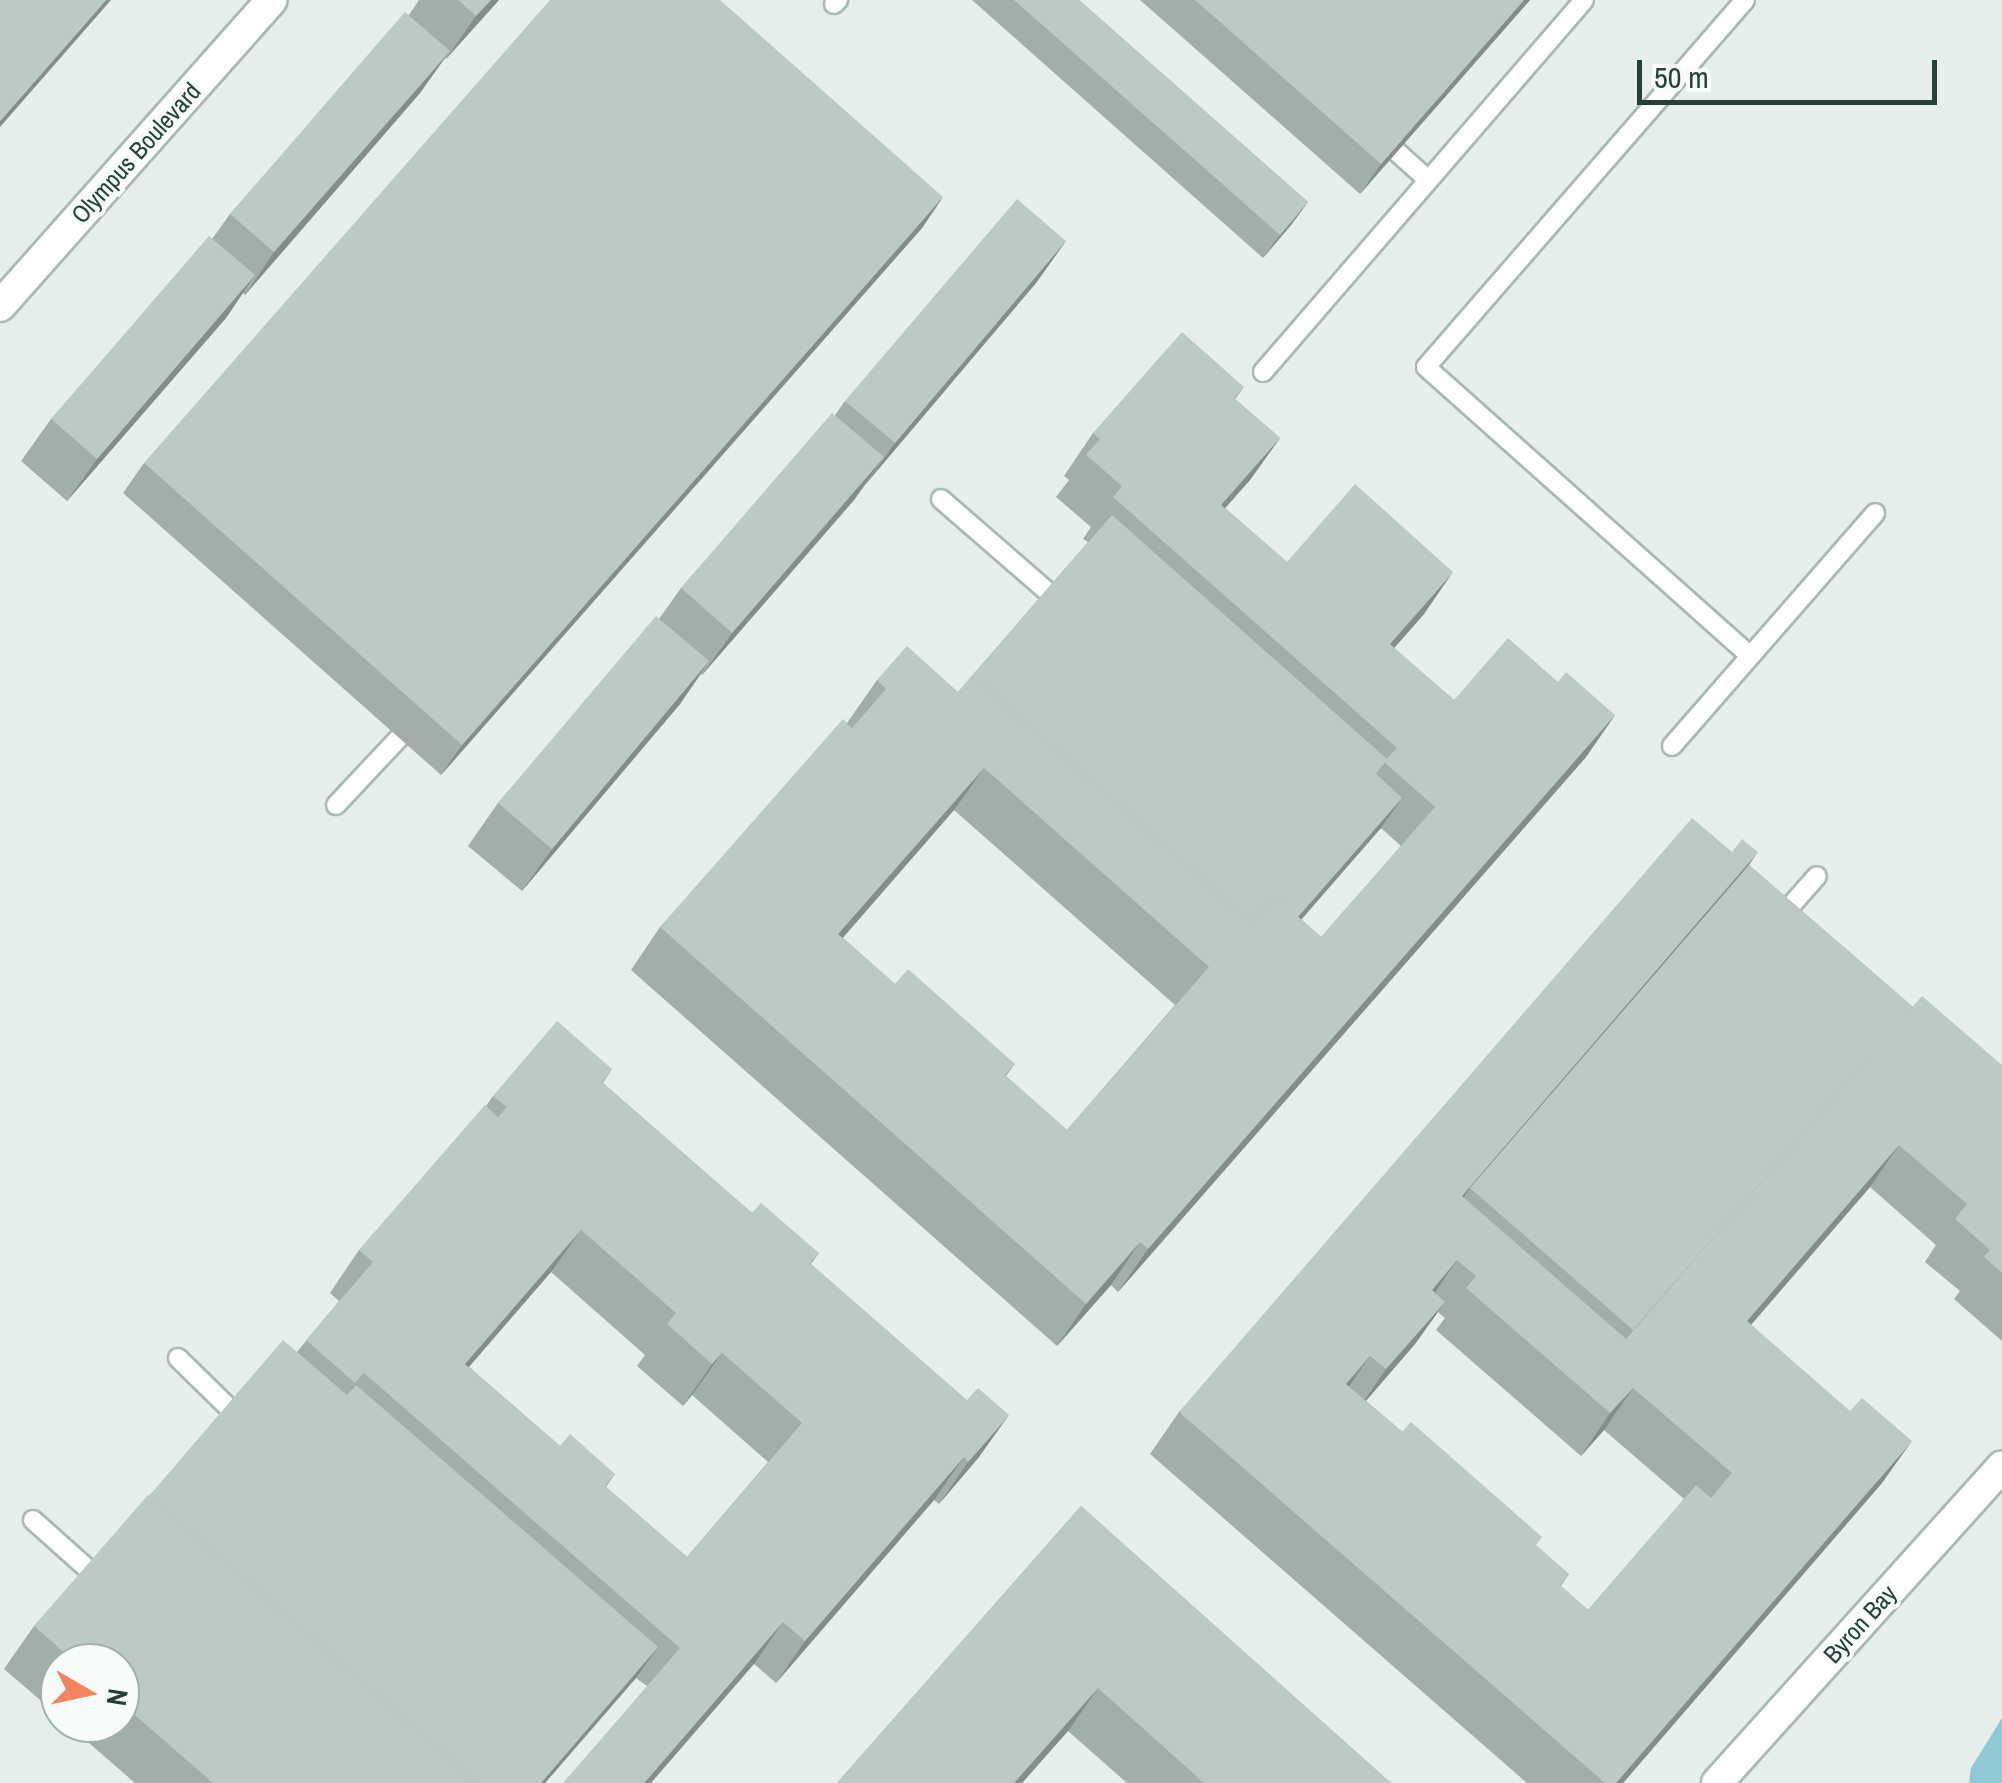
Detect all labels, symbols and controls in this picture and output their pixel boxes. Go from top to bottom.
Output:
scale bar [1642,40,1942,102]
text: 50 m [1654,57,1709,97]
street label: Olympus Boulevard [65,76,207,230]
street label: Byron Bay [1817,1579,1903,1669]
north arrow [40,1643,140,1743]
text: N [98,1686,138,1709]

